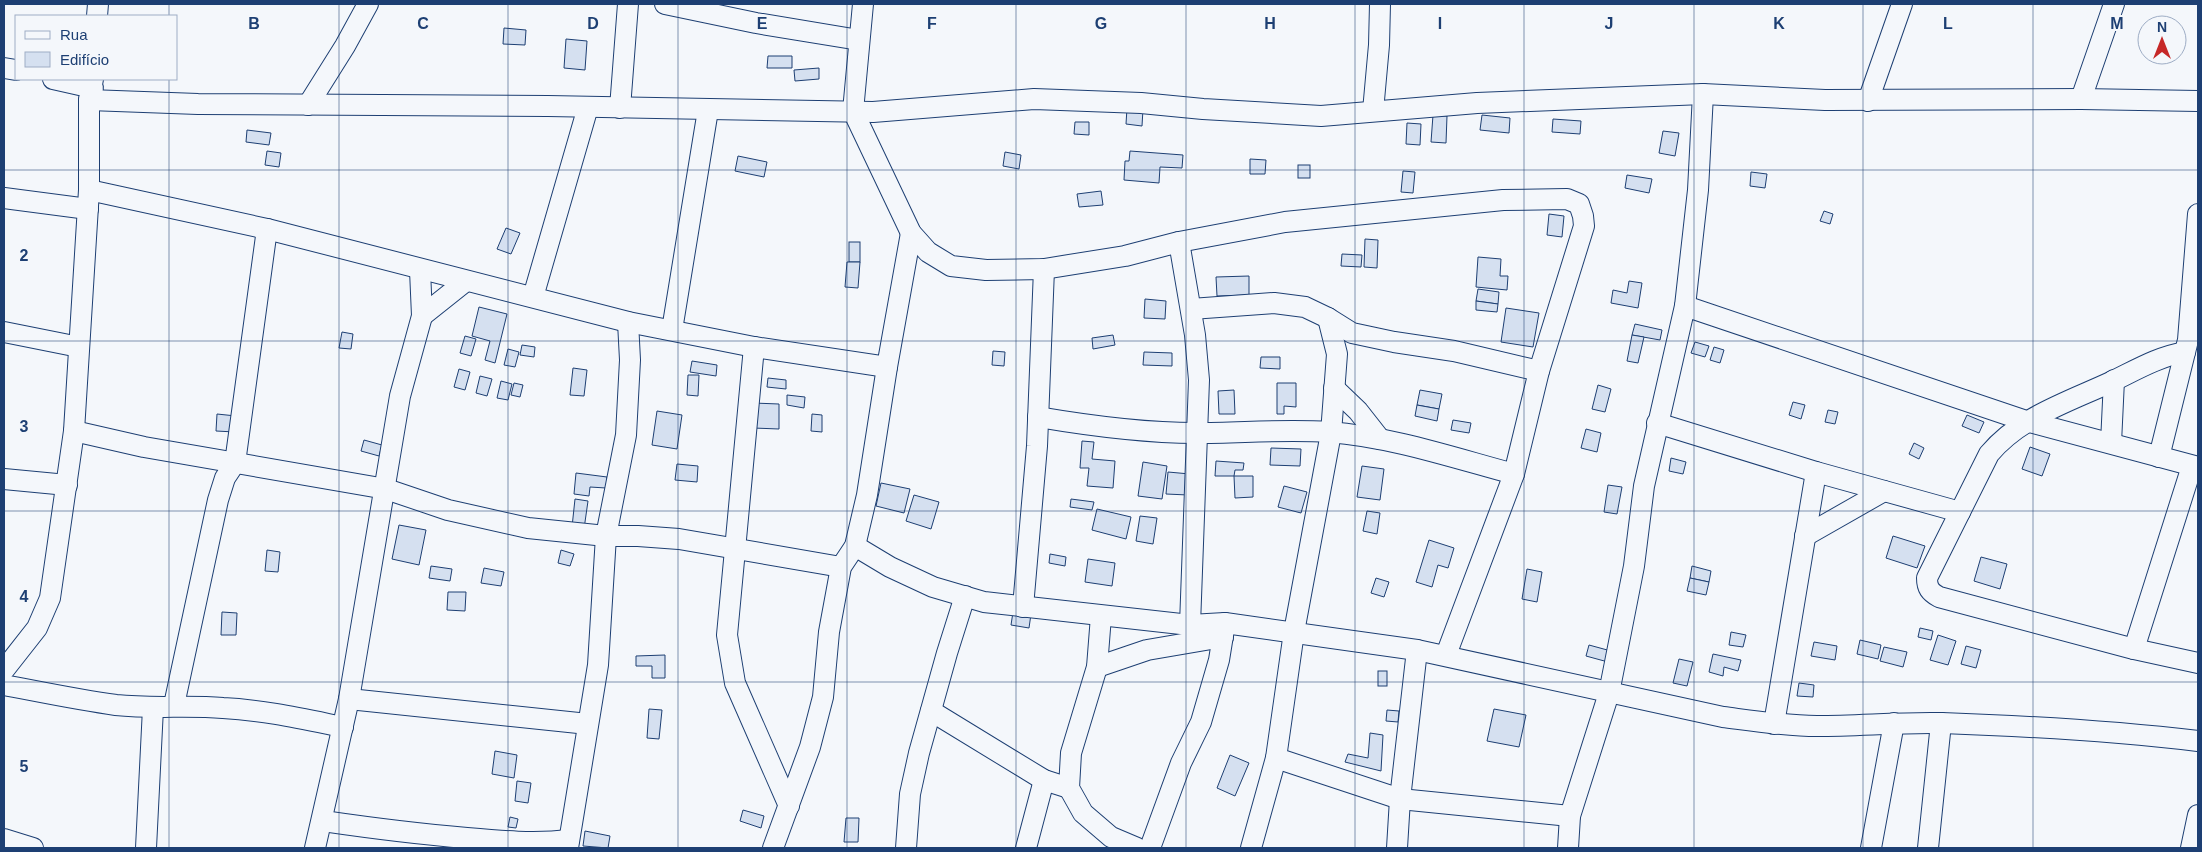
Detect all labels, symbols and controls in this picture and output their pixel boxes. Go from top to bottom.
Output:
legend [15,15,178,80]
text: B [248,15,260,32]
text: C [417,15,429,32]
text: D [587,15,599,32]
text: E [757,15,768,32]
text: F [927,15,937,32]
text: G [1095,15,1107,32]
text: H [1264,15,1276,32]
text: I [1438,15,1442,32]
text: J [1605,15,1613,32]
text: K [1773,15,1785,32]
text: L [1943,15,1953,32]
text: M [2110,15,2124,32]
north arrow [2137,15,2187,65]
text: N [2157,19,2167,35]
text: Rua [60,26,88,43]
text: Edifício [60,51,109,68]
text: 2 [20,247,29,264]
text: 3 [20,418,29,435]
text: 4 [20,588,29,605]
text: 5 [20,758,29,775]

